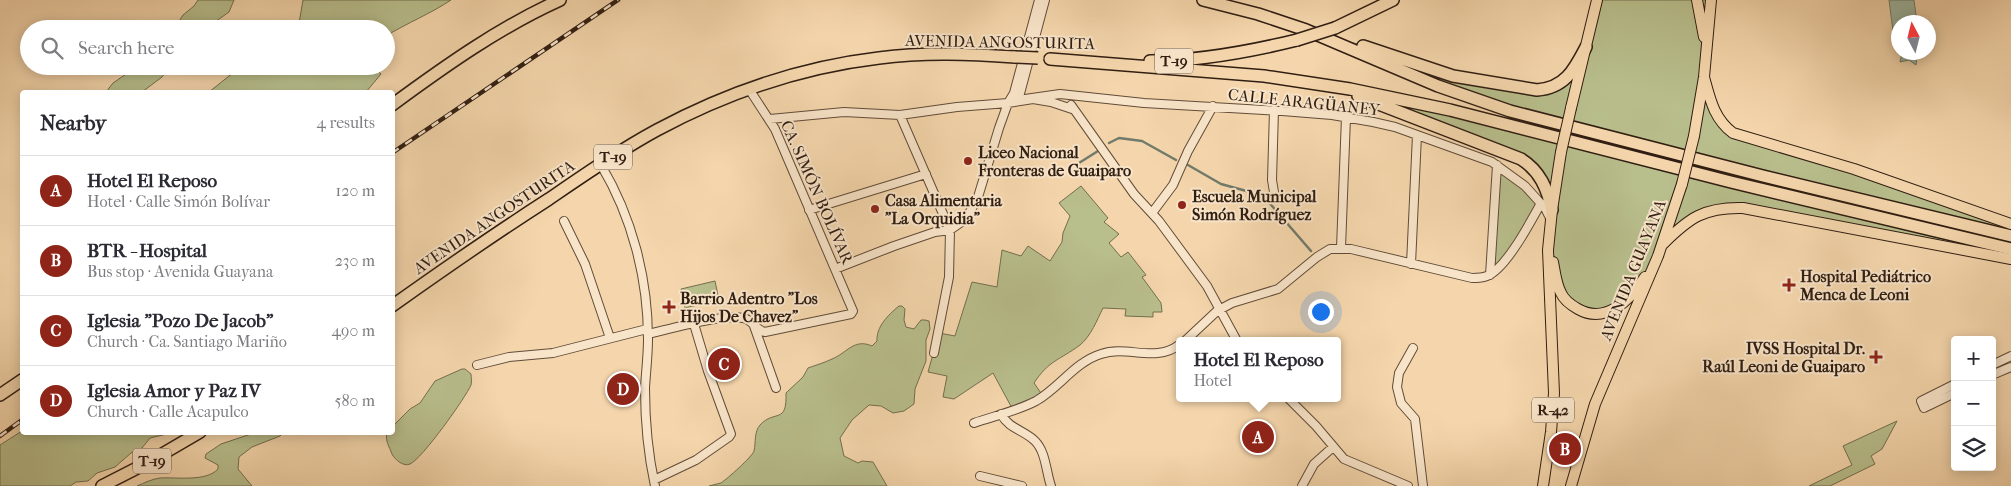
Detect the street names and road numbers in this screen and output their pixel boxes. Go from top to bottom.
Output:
street label: AVENIDA ANGOSTURITA [904,31,1096,53]
road number: T-19 [1155,48,1193,74]
street label: CALLE ARAGÜANEY [1227,85,1382,120]
street label: CA. SIMÓN BOLÍVAR [777,117,859,268]
road number: T-19 [594,144,632,170]
street label: AVENIDA ANGOSTURITA [409,156,579,279]
street label: AVENIDA GUAYANA [1596,196,1670,344]
road number: R-42 [1532,398,1574,422]
road number: T-19 [133,448,171,474]

